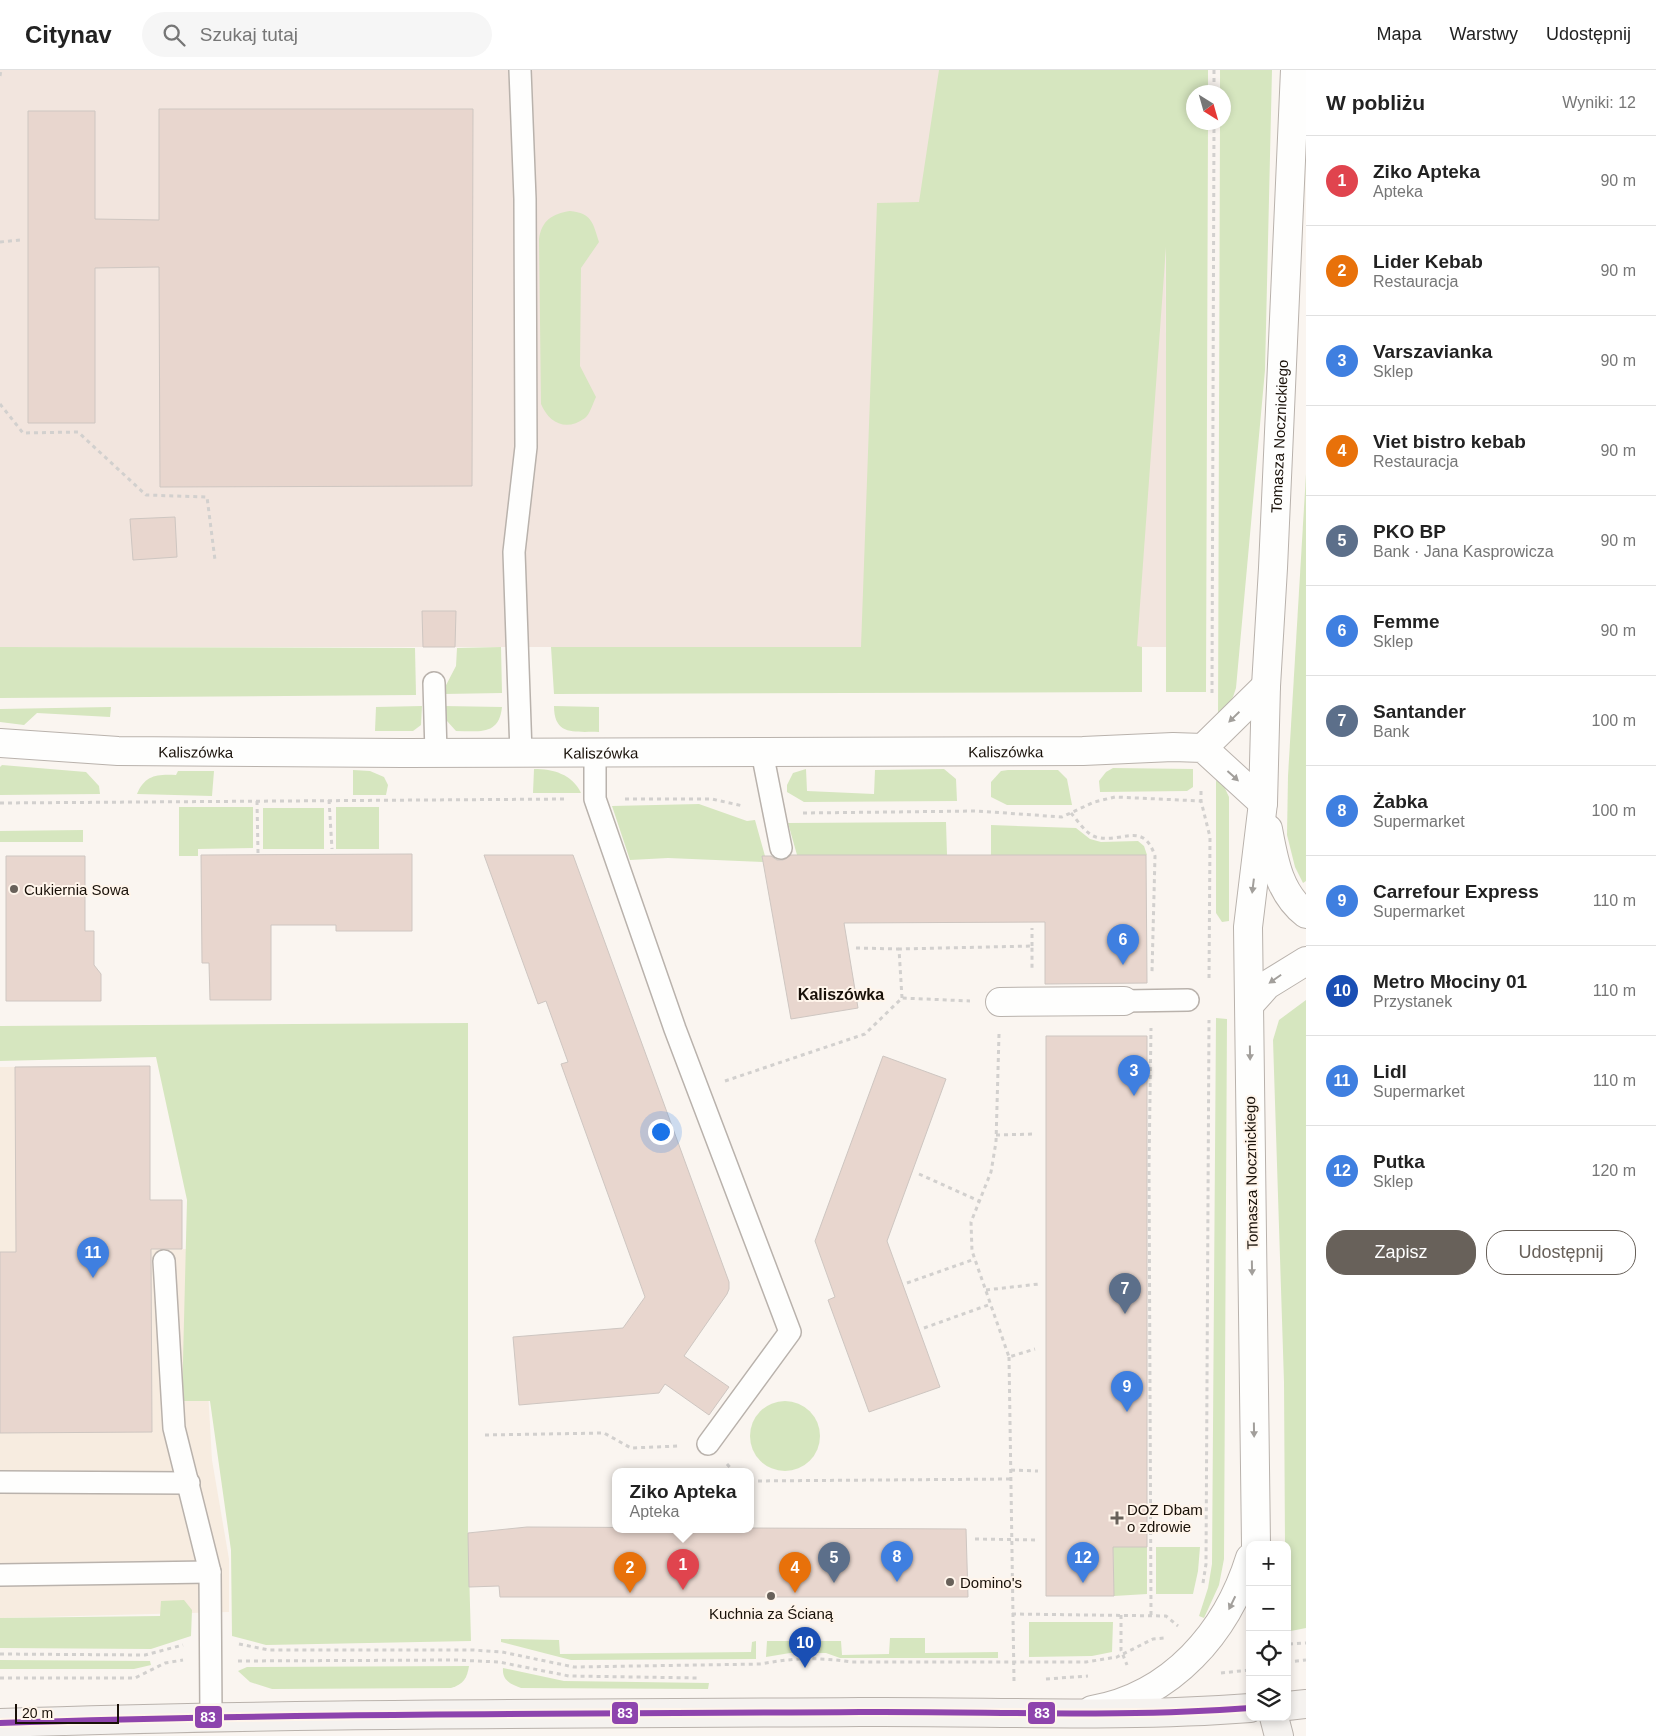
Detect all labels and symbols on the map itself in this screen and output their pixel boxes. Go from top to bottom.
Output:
north arrow [1186,85,1231,130]
street label: Tomasza Nocznickiego [1267,359,1291,513]
one-way arrow [1228,711,1240,723]
street label: Kaliszówka [158,743,234,760]
street label: Kaliszówka [968,743,1044,760]
street label: Kaliszówka [563,744,639,761]
one-way arrow [1226,770,1238,782]
one-way arrow [1249,879,1257,895]
place label: Cukiernia Sowa [24,881,130,898]
marker: Cukiernia Sowa [8,883,20,895]
pin: 6 [1107,924,1139,965]
one-way arrow [1268,974,1282,984]
district label: Kaliszówka [798,986,884,1003]
one-way arrow [1246,1045,1254,1061]
pin: 3 [1118,1055,1150,1096]
street label: Tomasza Nocznickiego [1241,1096,1261,1250]
your location [648,1119,674,1145]
pin: 11 [77,1237,109,1278]
one-way arrow [1248,1260,1256,1276]
pin: 7 [1109,1273,1141,1314]
pin: 9 [1111,1371,1143,1412]
one-way arrow [1250,1423,1258,1439]
place label: DOZ Dbam o zdrowie [1127,1501,1203,1535]
marker: DOZ Dbam o zdrowie [1111,1512,1123,1524]
pin: 8 [881,1541,913,1582]
pin: 5 [818,1542,850,1583]
pin: 12 [1067,1542,1099,1583]
pin: 1 [667,1549,699,1590]
pin: 2 [614,1552,646,1593]
pin: 4 [779,1552,811,1593]
place label: Domino's [960,1574,1022,1591]
marker: Domino's [944,1576,956,1588]
marker: Kuchnia za Ścianą [765,1590,777,1602]
one-way arrow [1228,1596,1236,1611]
place label: Kuchnia za Ścianą [709,1605,834,1622]
pin: 10 [789,1627,821,1668]
scale bar [15,1701,119,1724]
line badge: 83 [611,1701,639,1725]
line badge: 83 [1027,1701,1056,1725]
line badge: 83 [194,1705,223,1729]
text: 83 [617,1705,633,1721]
text: 83 [1034,1705,1050,1721]
text: 83 [200,1709,216,1725]

